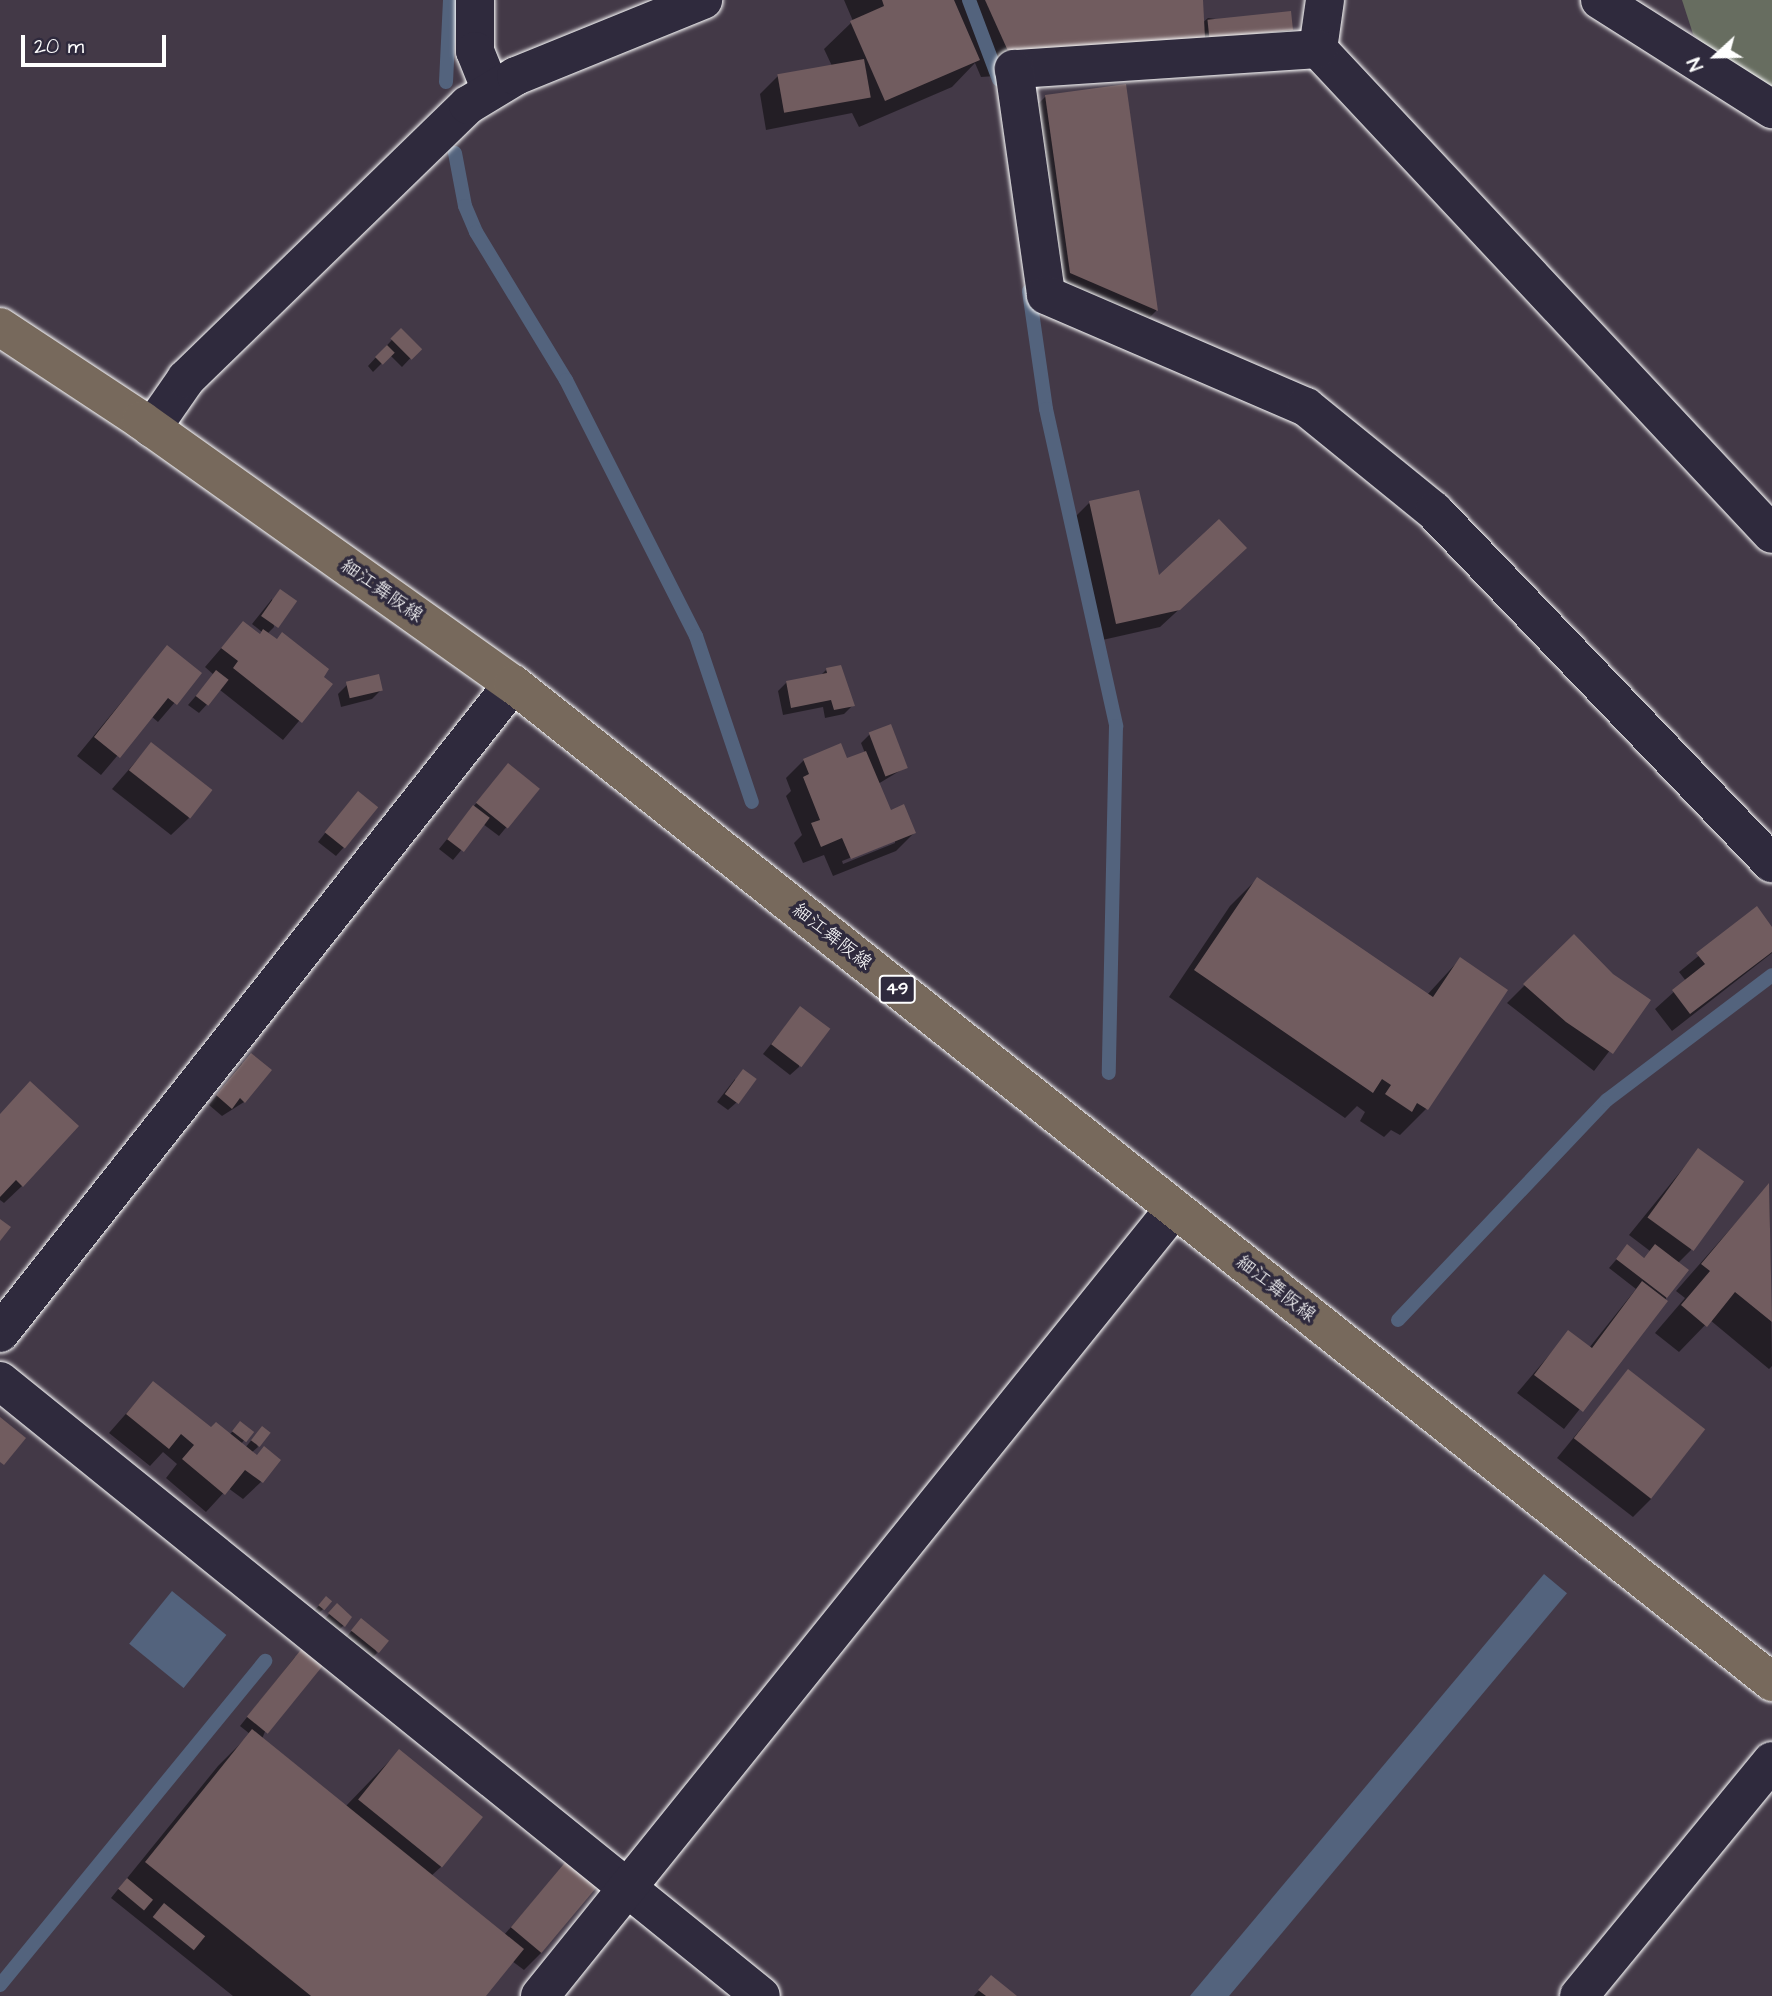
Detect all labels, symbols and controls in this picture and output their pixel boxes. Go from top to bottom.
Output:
scale bar [24,21,170,65]
north arrow [1681,21,1751,91]
text: 20 m [34,32,84,61]
text: N [1681,53,1711,75]
street label: 細江舞阪線 [337,554,427,628]
street label: 細江舞阪線 [788,899,876,975]
road number: 49 [878,974,916,1004]
street label: 細江舞阪線 [1232,1251,1320,1327]

